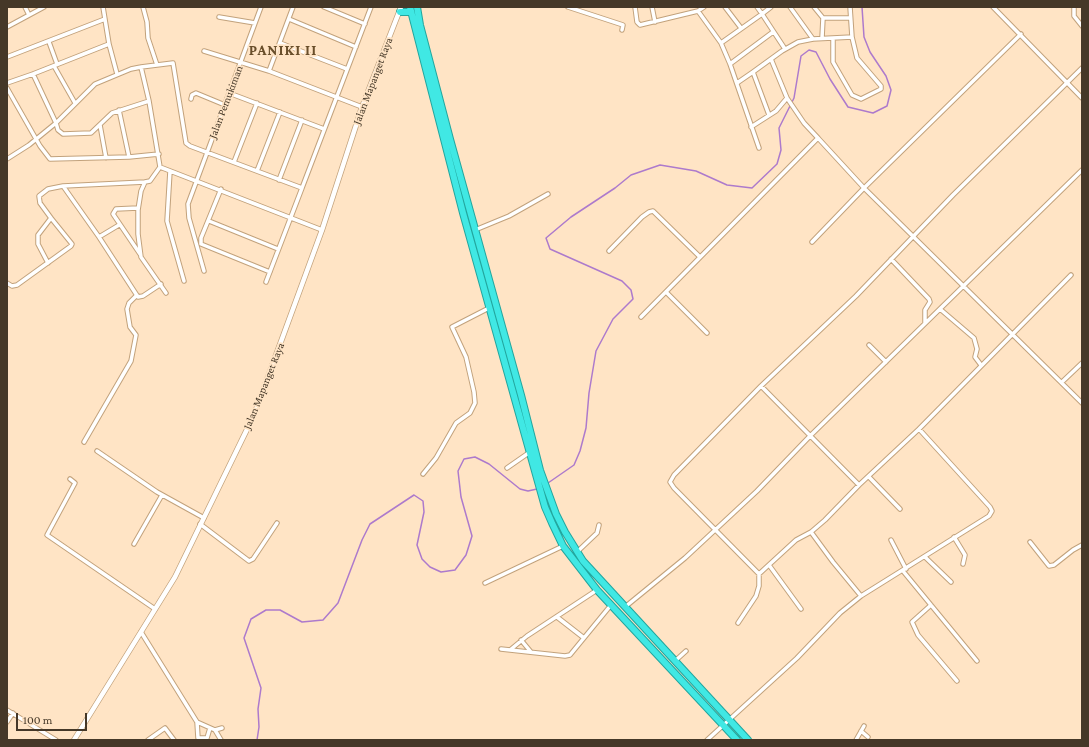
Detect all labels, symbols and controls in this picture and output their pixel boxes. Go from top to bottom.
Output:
street label: Jalan Mapanget Raya [350,36,396,126]
district label: PANIKI II [249,41,317,59]
street label: Jalan Pemukiman [206,64,246,140]
street label: Jalan Mapanget Raya [241,341,287,431]
scale bar [18,705,89,731]
text: 100 m [23,713,52,727]

